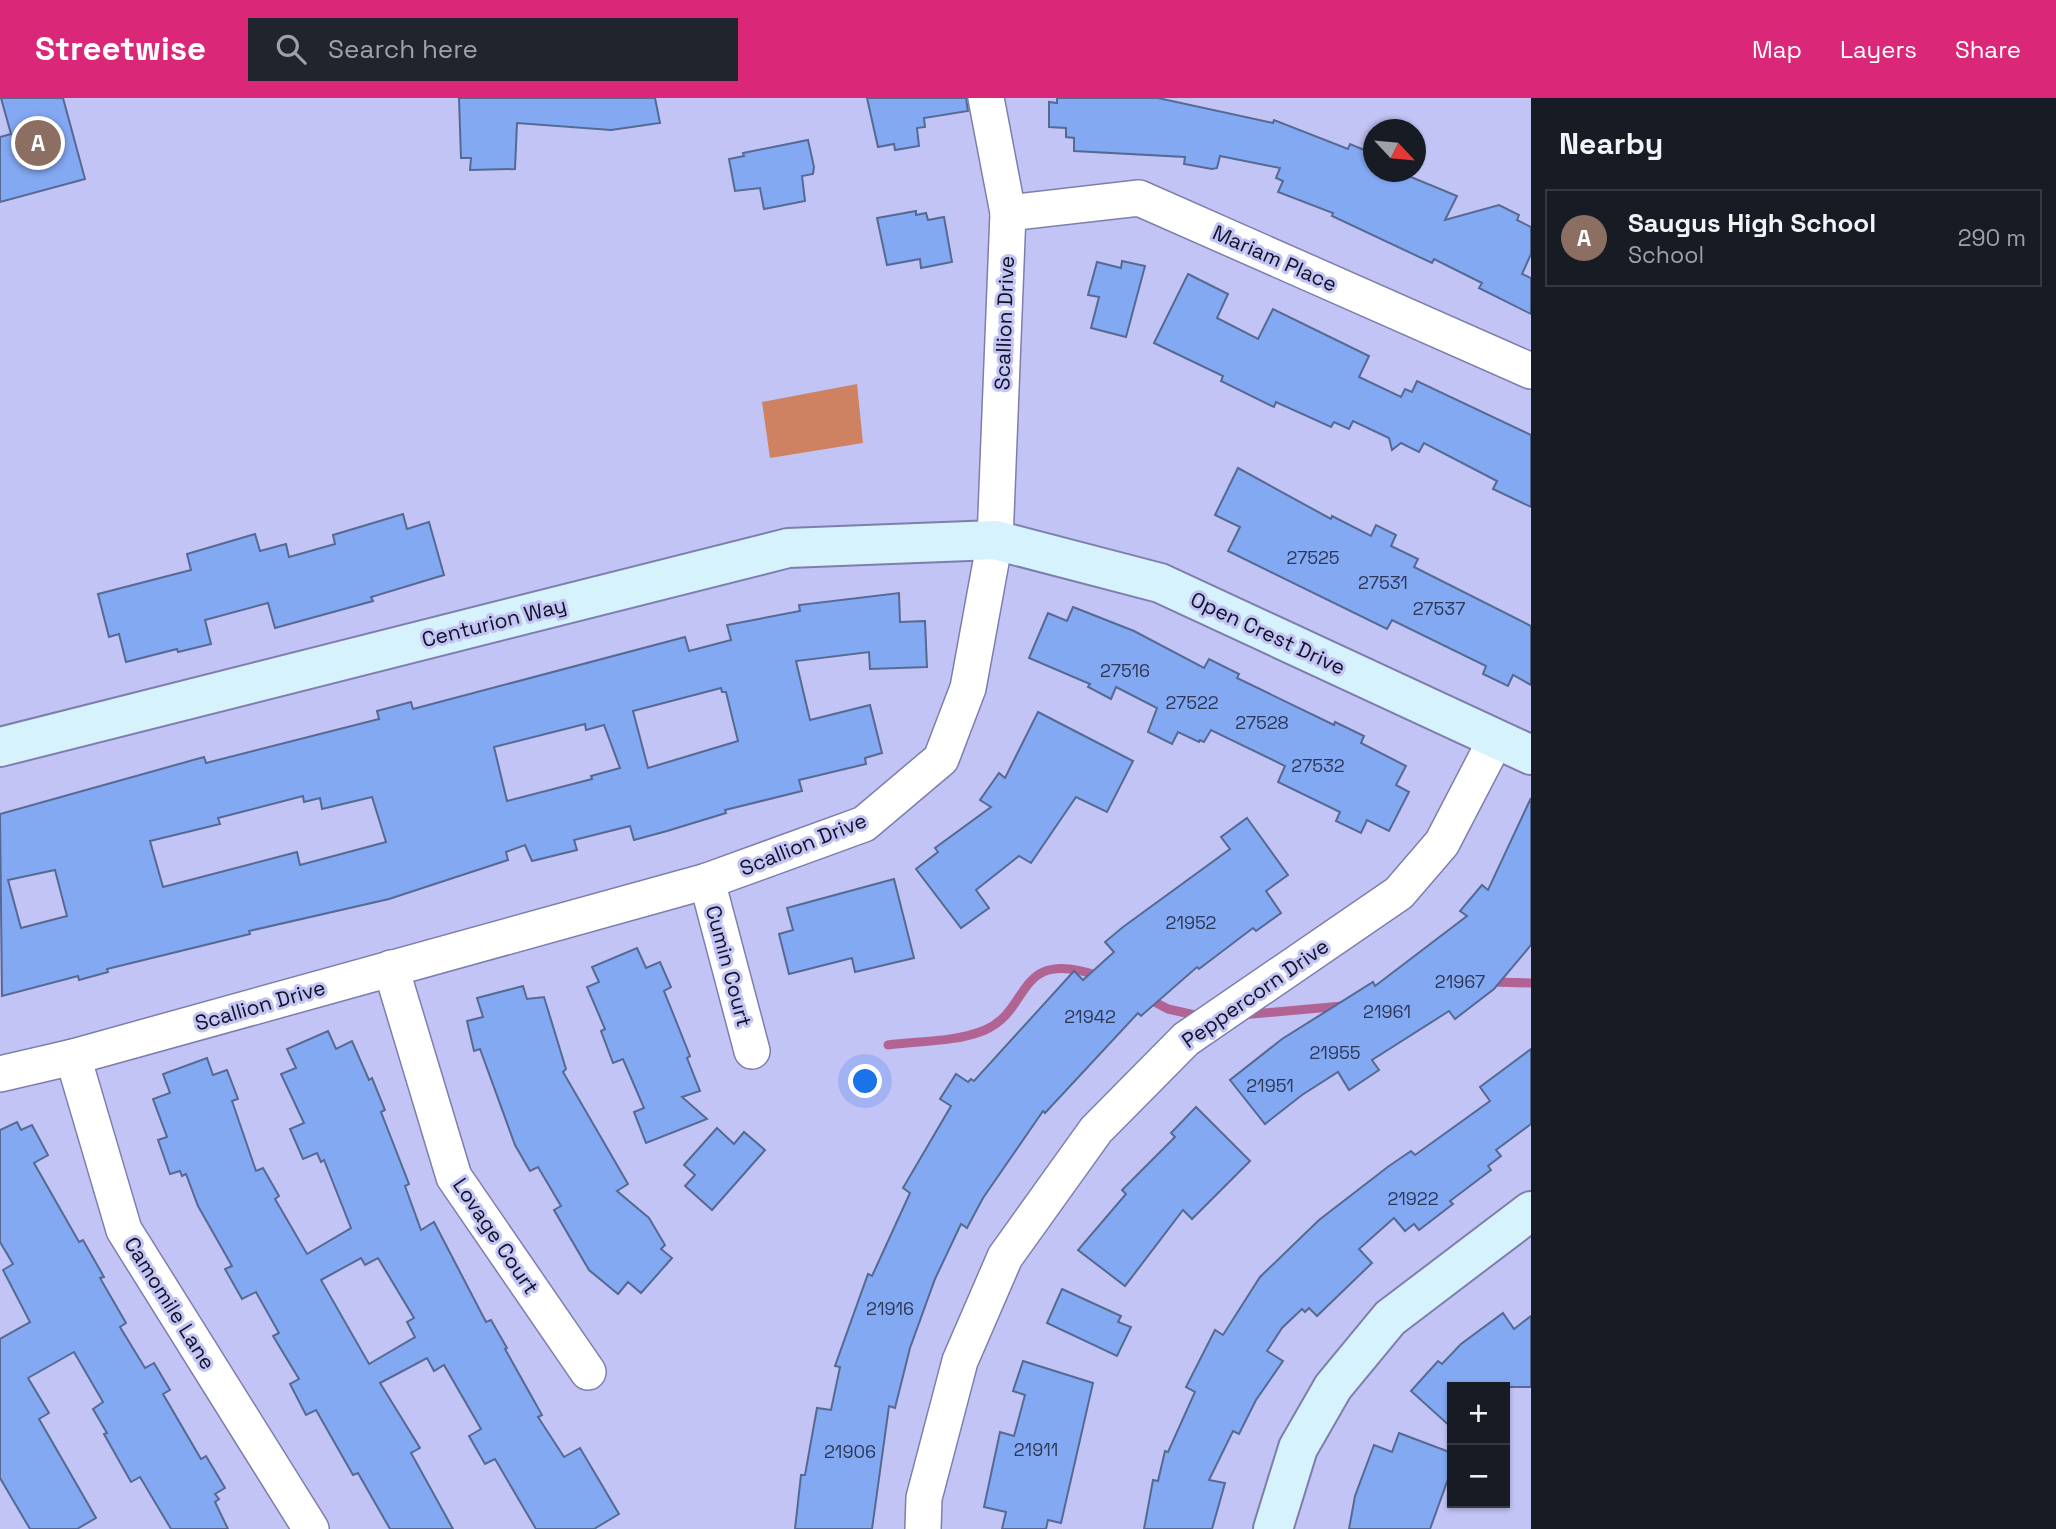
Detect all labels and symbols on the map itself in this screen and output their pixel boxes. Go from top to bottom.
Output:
pin: A [15,117,61,169]
north arrow [1363,119,1426,182]
street label: Mariam Place [1209,219,1341,297]
street label: Scallion Drive [988,255,1020,391]
house number: 27525 [1286,546,1340,569]
house number: 27531 [1358,571,1408,594]
street label: Open Crest Drive [1186,585,1350,681]
street label: Centurion Way [419,591,569,653]
house number: 27537 [1413,597,1465,620]
house number: 27516 [1100,659,1150,682]
house number: 27522 [1165,691,1219,714]
house number: 27528 [1235,711,1289,734]
house number: 27532 [1291,754,1345,777]
street label: Scallion Drive [736,806,870,882]
street label: Cumin Court [700,902,758,1030]
house number: 21952 [1166,911,1216,934]
street label: Peppercorn Drive [1176,932,1334,1054]
house number: 21967 [1435,970,1485,993]
street label: Scallion Drive [192,973,328,1037]
house number: 21961 [1363,1000,1411,1023]
house number: 21942 [1064,1005,1116,1028]
house number: 21955 [1310,1041,1360,1064]
your location [848,1064,882,1098]
house number: 21951 [1246,1074,1294,1097]
street label: Lovage Court [447,1173,545,1299]
house number: 21922 [1387,1187,1439,1210]
street label: Camomile Lane [118,1232,222,1374]
house number: 21916 [866,1297,914,1320]
house number: 21911 [1014,1438,1058,1461]
house number: 21906 [824,1440,876,1463]

